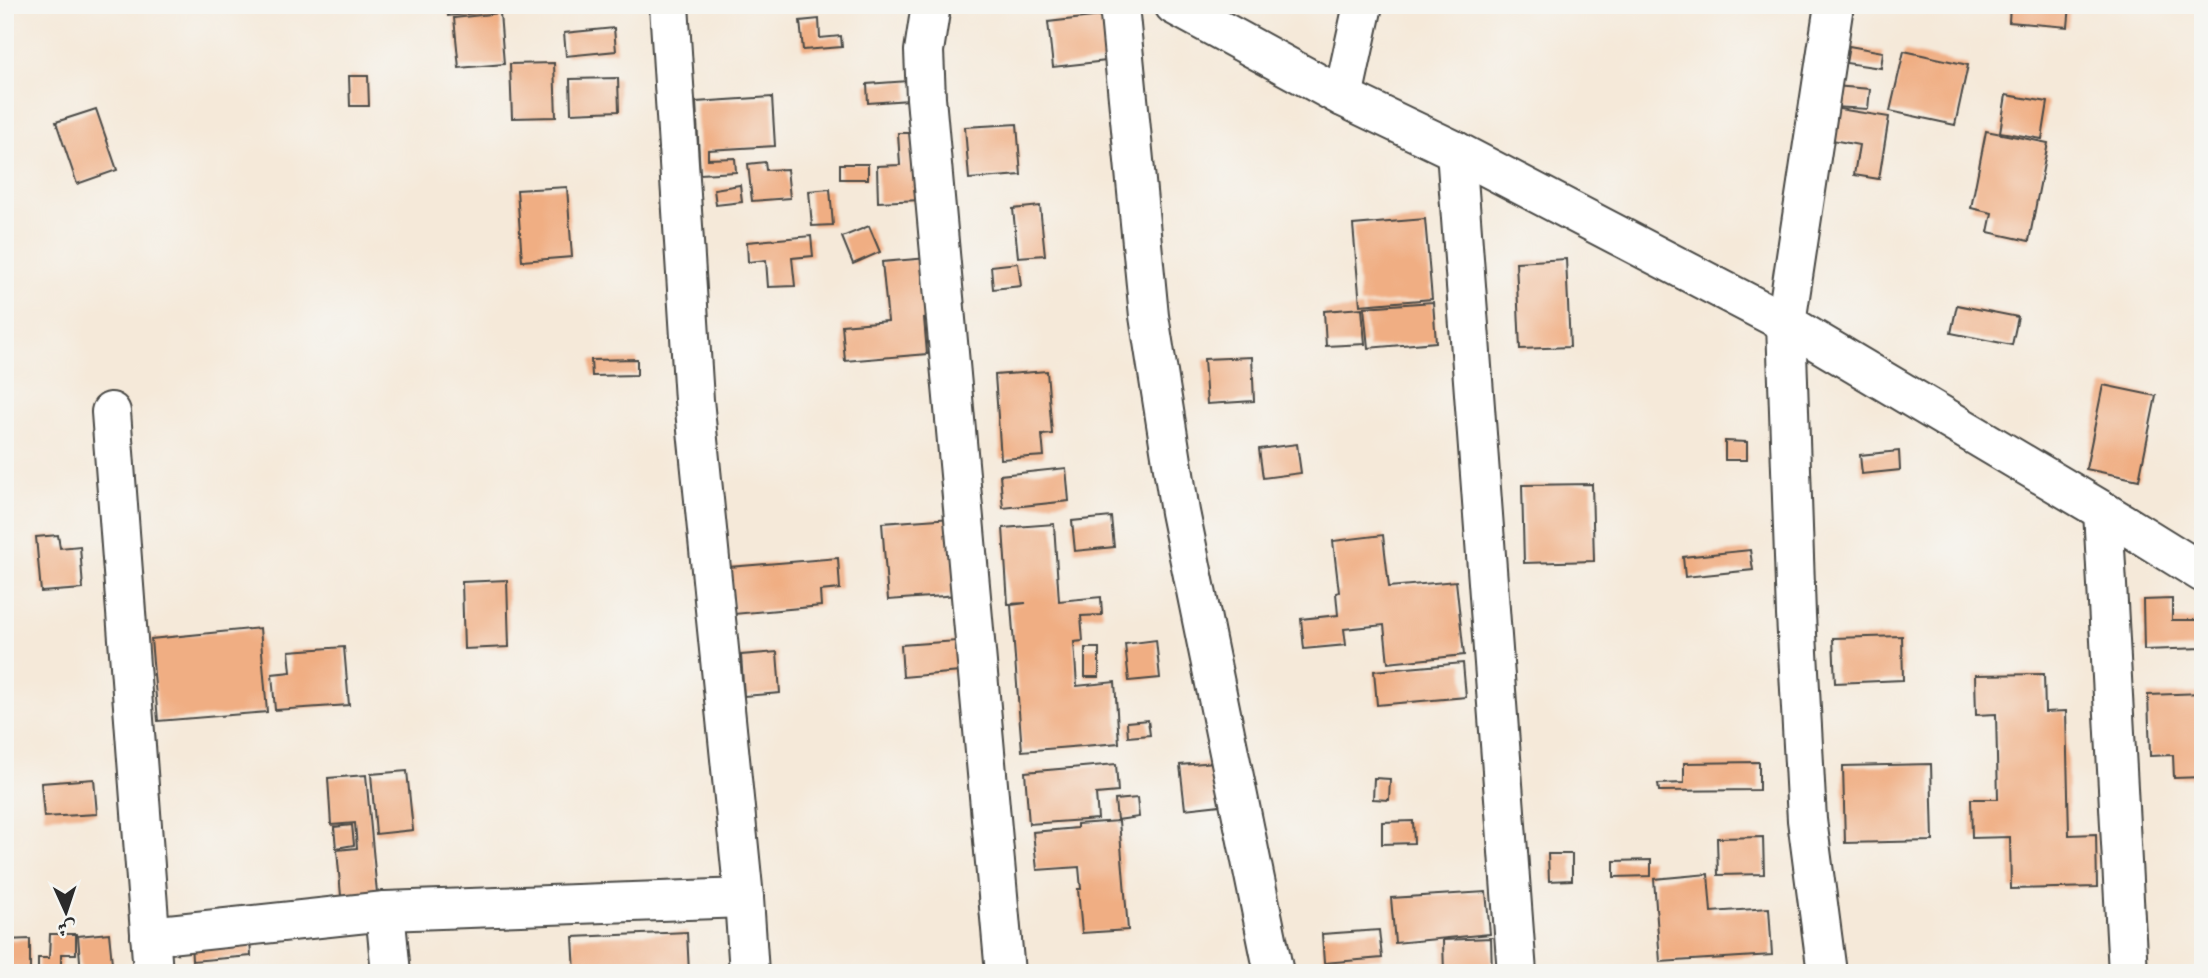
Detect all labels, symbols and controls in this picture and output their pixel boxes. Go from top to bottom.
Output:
north arrow [32,876,102,946]
text: ش [57,916,77,940]

